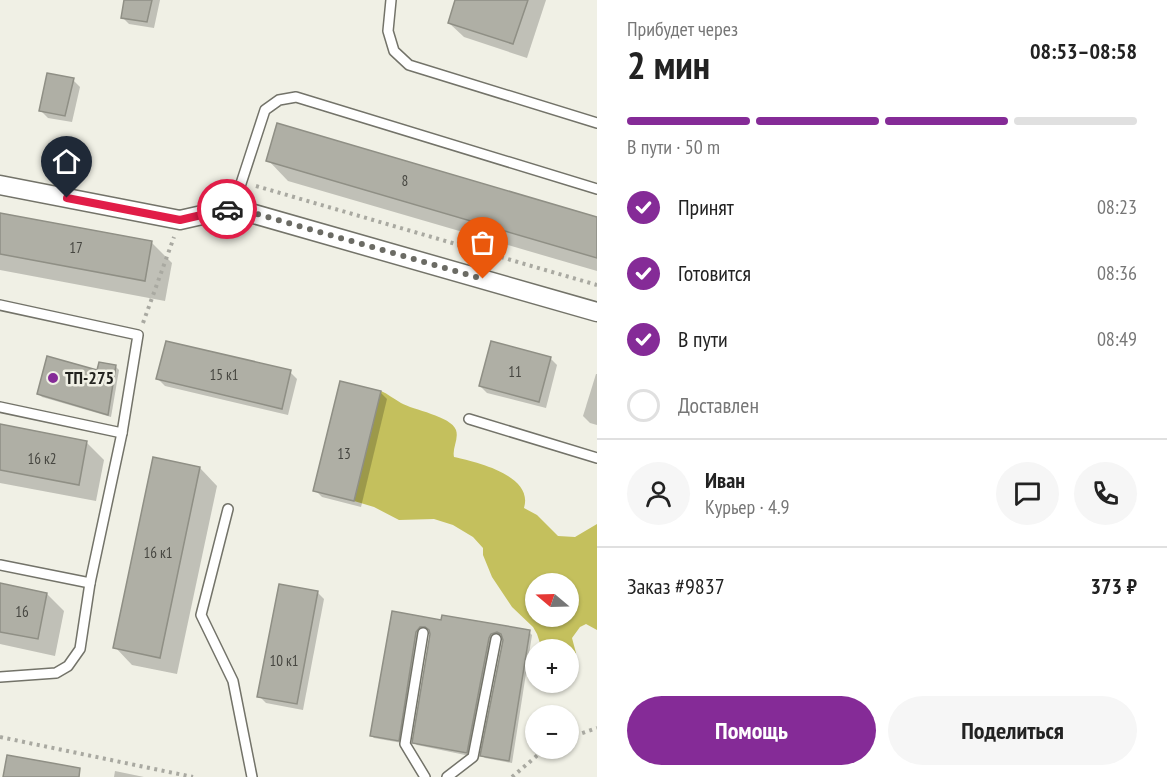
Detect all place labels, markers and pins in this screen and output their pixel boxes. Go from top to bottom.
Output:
pin [41,136,92,198]
pin [457,217,508,279]
place label: ТП-275 [65,366,114,389]
marker: ТП-275 [46,371,60,385]

